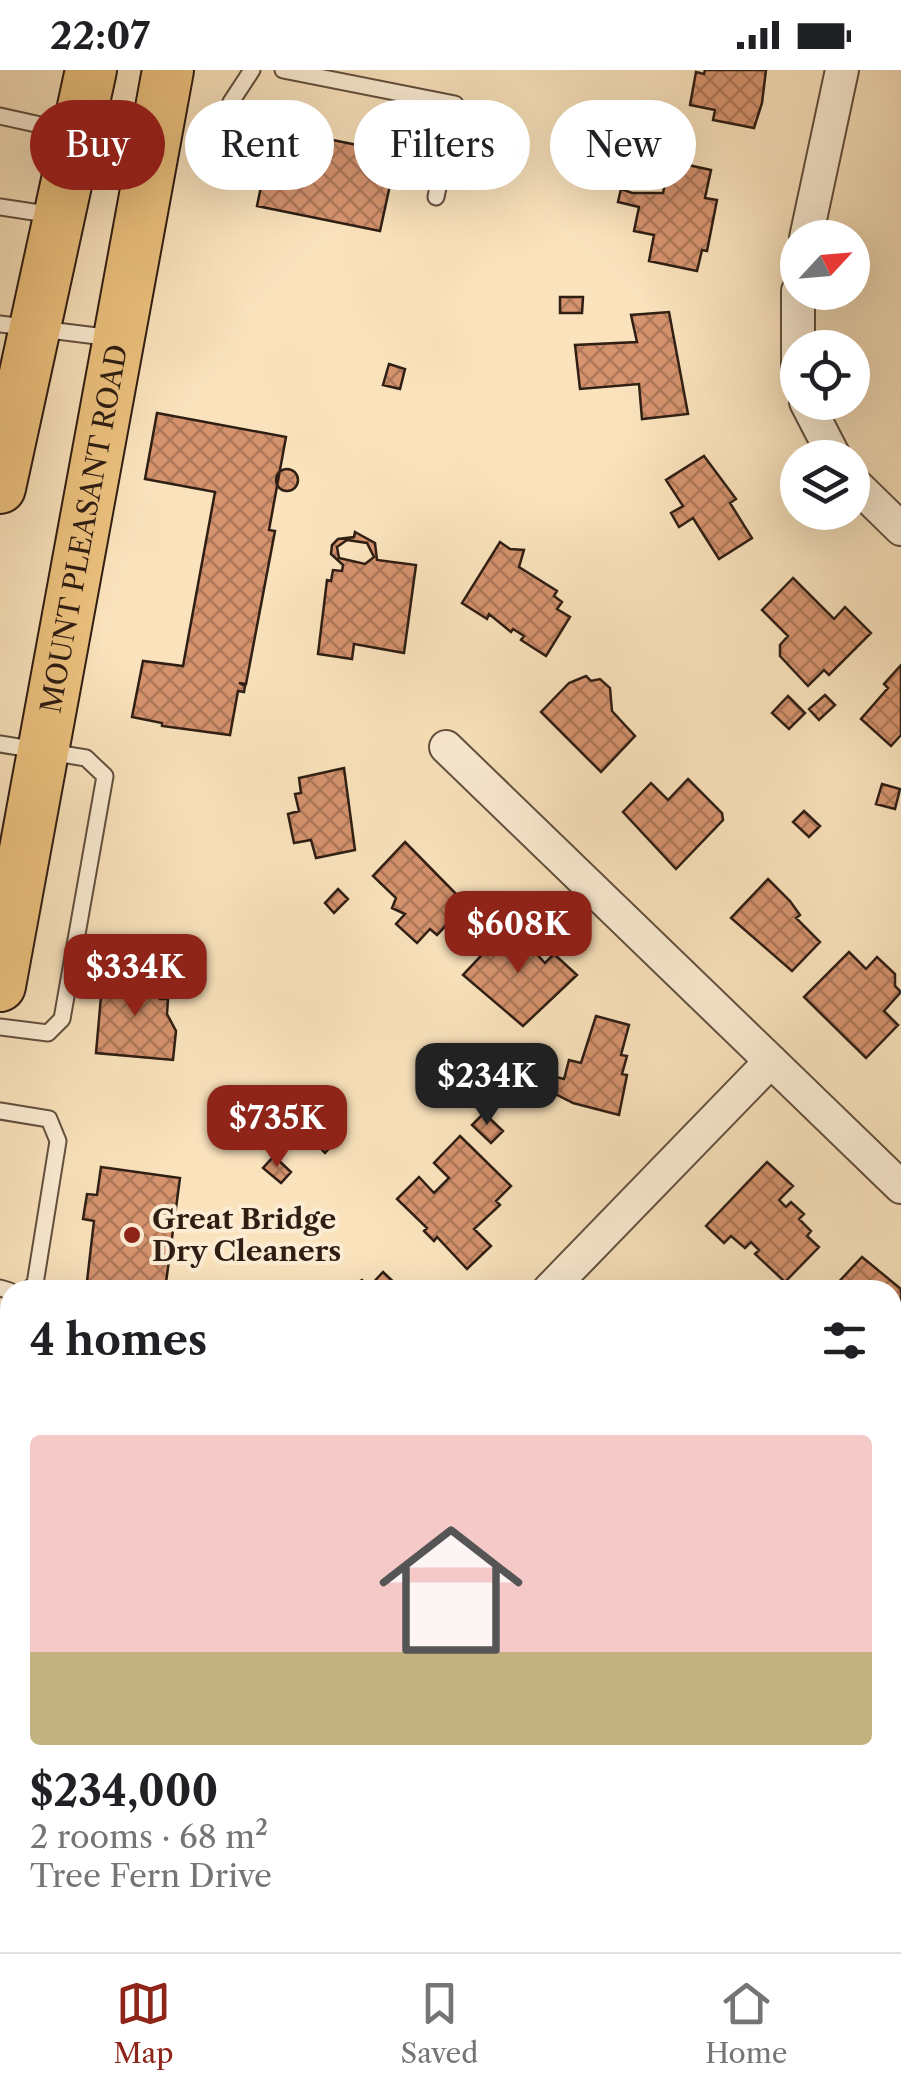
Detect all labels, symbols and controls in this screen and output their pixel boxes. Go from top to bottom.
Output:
text: 22:07 [50,12,150,59]
chip: Buy [30,100,165,190]
chip: Rent [185,100,334,190]
chip: Filters [354,100,530,190]
chip: New [550,100,696,190]
north arrow [780,220,870,310]
map controls [780,220,870,530]
button: locate [780,330,870,420]
street label: MOUNT PLEASANT ROAD [33,342,134,716]
button: layers [780,440,870,530]
pin: $608K [448,891,588,976]
text: $608K [467,904,569,943]
pin: $334K [65,934,205,1019]
text: $334K [86,947,184,986]
pin: $234K [417,1043,557,1128]
text: $234K [437,1056,537,1095]
pin: $735K [207,1085,347,1170]
text: $735K [229,1098,325,1137]
place label: Great Bridge Dry Cleaners [152,1202,341,1268]
marker: Great Bridge Dry Cleaners [121,1224,143,1246]
icon: filters [817,1313,872,1368]
text: 4 homes [30,1314,207,1366]
icon: home [361,1500,541,1680]
text: $234,000 [30,1765,218,1817]
text: 2 rooms · 68 m² [30,1817,268,1856]
text: Tree Fern Drive [30,1856,272,1895]
tab: Map [113,1976,174,2070]
tab: Saved [401,1976,478,2070]
tab: Home [705,1976,788,2070]

